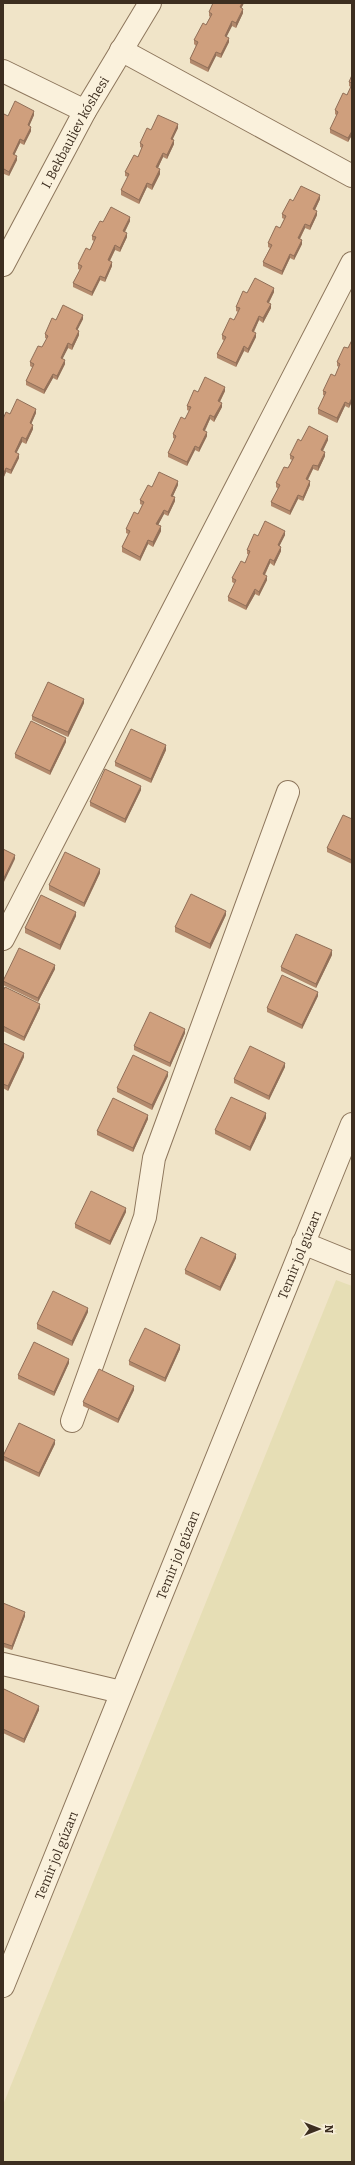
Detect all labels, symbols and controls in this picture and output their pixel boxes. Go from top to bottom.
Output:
street label: I. Bekbauliev kóshesi [38,74,112,190]
street label: Temir jol gúzarı [274,1208,324,1301]
street label: Temir jol gúzarı [153,1508,202,1601]
street label: Temir jol gúzarı [31,1809,81,1902]
north arrow [299,2109,339,2149]
text: N [322,2125,335,2134]

